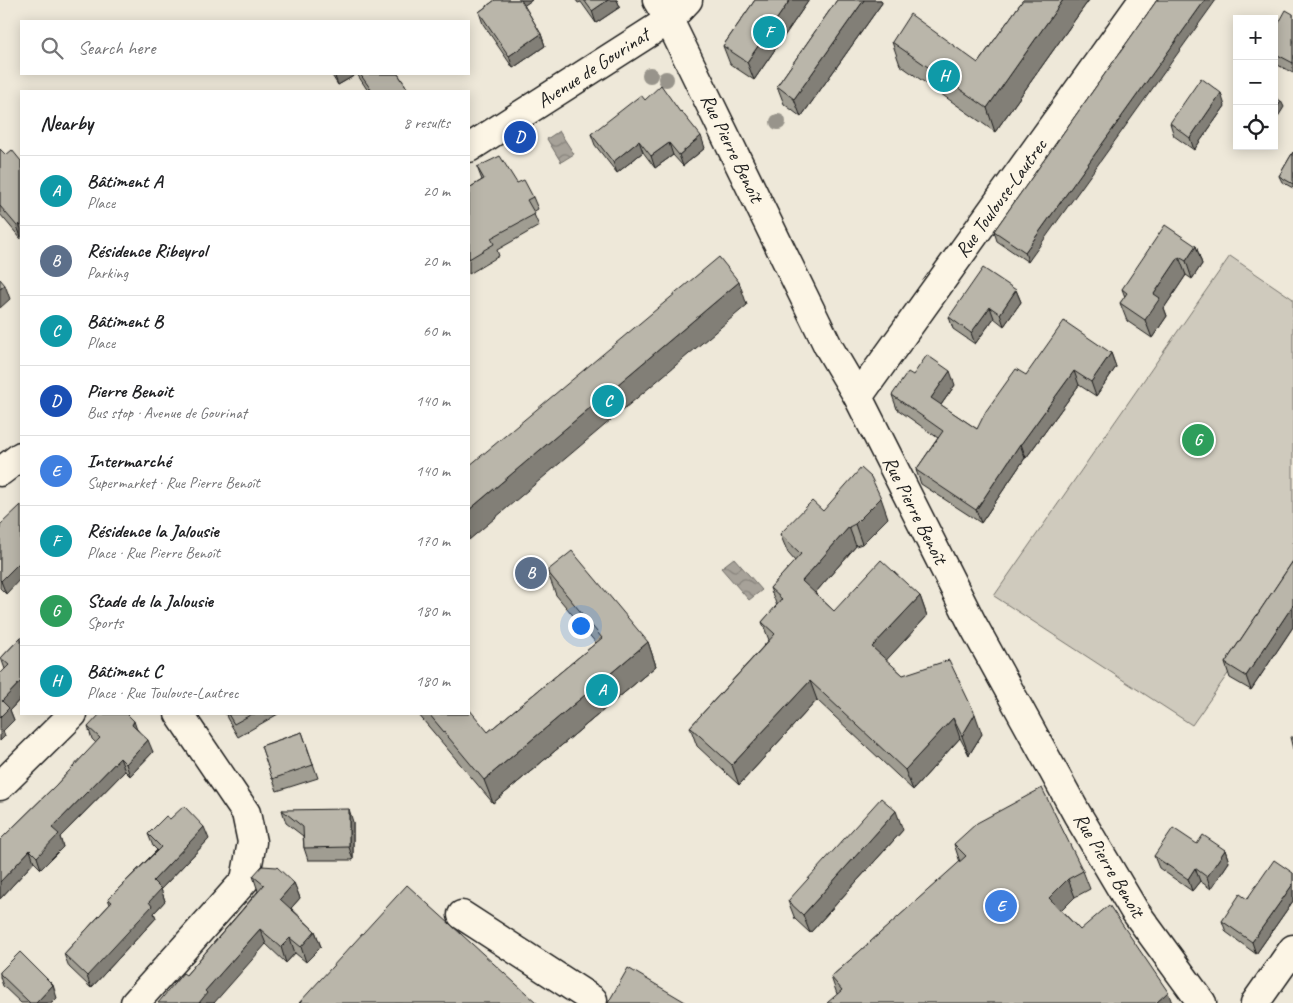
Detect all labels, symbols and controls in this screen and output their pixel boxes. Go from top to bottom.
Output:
pin: F [753,13,785,51]
map controls [1233,15,1278,150]
button: + [1233,15,1278,60]
search box [20,20,470,75]
street label: Avenue de Gourinat [532,21,657,114]
icon: search [38,34,66,62]
text: Search here [78,36,155,60]
pin: H [928,57,960,95]
button: − [1233,60,1278,105]
street label: Rue Pierre Benoît [695,90,770,208]
button: locate [1233,105,1278,150]
text: Nearby [40,110,93,136]
text: 8 results [403,113,450,133]
pin: D [504,118,536,156]
street label: Rue Toulouse-Lautrec [949,133,1053,262]
text: Bâtiment A [87,169,163,193]
text: A [52,181,60,201]
text: 20 m [423,181,450,201]
text: Place [87,193,115,213]
text: Résidence Ribeyrol [87,239,207,263]
text: B [52,251,60,271]
text: 20 m [423,251,450,271]
text: Parking [87,263,128,283]
text: Bâtiment B [87,309,163,333]
text: C [52,321,60,341]
text: 60 m [423,321,450,341]
text: Place [87,333,115,353]
text: Pierre Benoit [87,379,173,403]
pin: C [592,382,624,420]
text: D [51,391,61,411]
text: 140 m [416,391,450,411]
text: Bus stop · Avenue de Gourinat [87,403,247,423]
pin: G [1182,421,1214,459]
text: Intermarché [87,449,171,473]
street label: Rue Pierre Benoît [877,452,954,570]
text: E [52,461,60,481]
text: 140 m [416,461,450,481]
text: Supermarket · Rue Pierre Benoît [87,473,260,493]
text: Résidence la Jalousie [87,519,219,543]
text: F [52,531,60,551]
text: 170 m [416,531,450,551]
text: Place · Rue Pierre Benoît [87,543,220,563]
pin: B [515,554,547,592]
text: Stade de la Jalousie [87,589,213,613]
text: G [52,601,60,621]
text: 180 m [416,601,450,621]
text: Sports [87,613,123,633]
your location [568,613,594,639]
text: Bâtiment C [87,659,162,683]
text: H [51,671,61,691]
text: 180 m [416,671,450,691]
pin: A [586,671,618,709]
text: Place · Rue Toulouse-Lautrec [87,683,239,703]
street label: Rue Pierre Benoît [1068,808,1151,924]
pin: E [985,887,1017,925]

